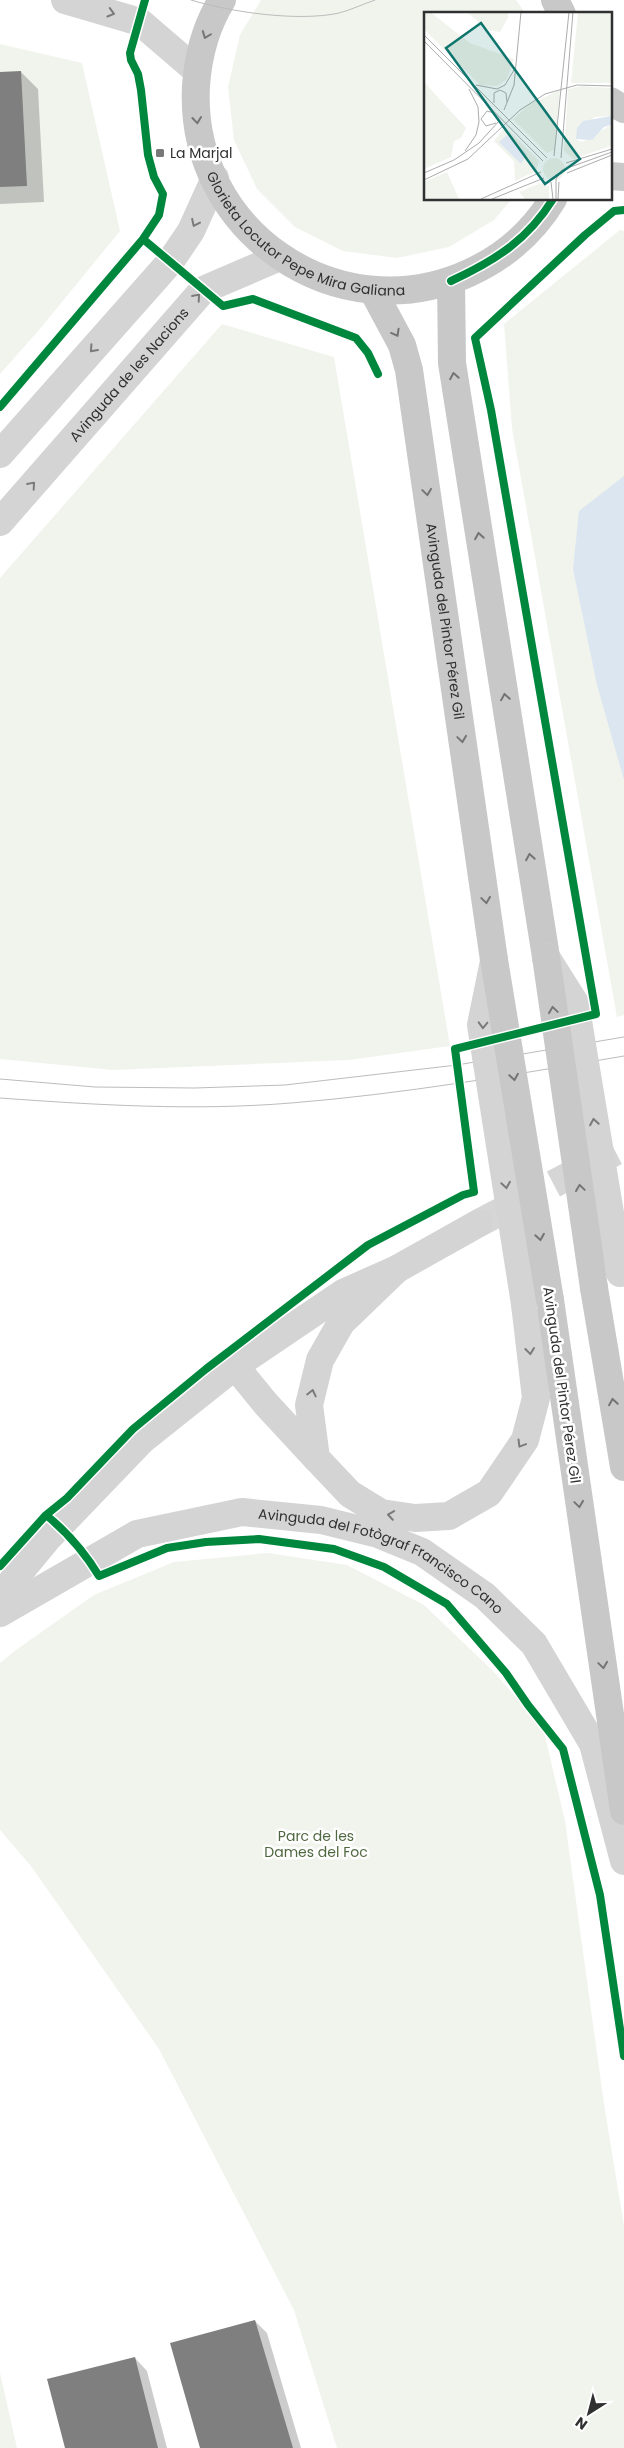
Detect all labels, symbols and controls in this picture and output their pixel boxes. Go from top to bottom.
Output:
one-way arrow [107,8,115,18]
inset map [424,12,612,200]
one-way arrow [202,30,212,38]
one-way arrow [191,116,202,124]
place label: La Marjal [170,143,232,163]
marker: La Marjal [154,147,166,159]
street label: Glorieta Locutor Pepe Mira Galiana [202,168,406,301]
one-way arrow [190,218,201,227]
one-way arrow [191,294,200,303]
street label: Avinguda de les Nacions [65,303,193,446]
one-way arrow [390,328,400,337]
one-way arrow [90,343,99,352]
one-way arrow [450,371,460,380]
one-way arrow [26,482,35,491]
one-way arrow [421,488,431,496]
street label: Avinguda del Pintor Pérez Gil [421,522,469,721]
one-way arrow [475,532,485,541]
one-way arrow [500,692,510,701]
one-way arrow [457,735,467,744]
one-way arrow [525,853,536,861]
one-way arrow [480,897,491,905]
one-way arrow [549,1005,559,1014]
one-way arrow [477,1021,488,1029]
one-way arrow [508,1073,518,1081]
one-way arrow [590,1117,600,1126]
one-way arrow [500,1182,511,1190]
one-way arrow [575,1183,585,1192]
one-way arrow [534,1233,544,1242]
street label: Avinguda del Pintor Pérez Gil [538,1285,586,1485]
one-way arrow [524,1347,535,1355]
one-way arrow [306,1388,317,1397]
one-way arrow [609,1397,619,1406]
one-way arrow [518,1439,528,1448]
one-way arrow [574,1500,584,1508]
street label: Avinguda del Fotògraf Francisco Cano [257,1504,508,1619]
one-way arrow [387,1510,396,1520]
one-way arrow [597,1661,608,1669]
park label: Parc de les Dames del Foc [264,1826,368,1862]
north arrow [564,2388,614,2438]
text: N [571,2412,591,2435]

